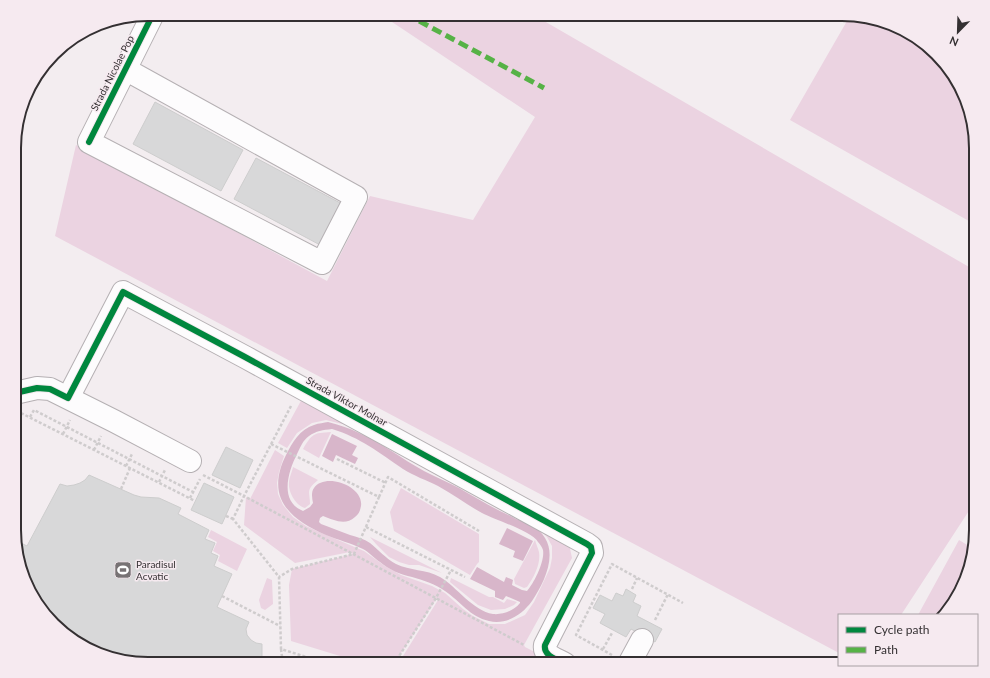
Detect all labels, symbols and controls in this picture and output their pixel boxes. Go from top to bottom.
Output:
north arrow [938,12,978,52]
street label: Strada Nicolae Pop [88,33,136,113]
text: N [947,34,960,49]
street label: Strada Viktor Molnar [304,374,390,428]
place label: Paradisul Acvatic [136,558,176,582]
sports icon: Paradisul Acvatic [113,560,133,580]
legend [838,614,978,666]
text: Cycle path [874,622,929,637]
text: Path [874,642,898,657]

